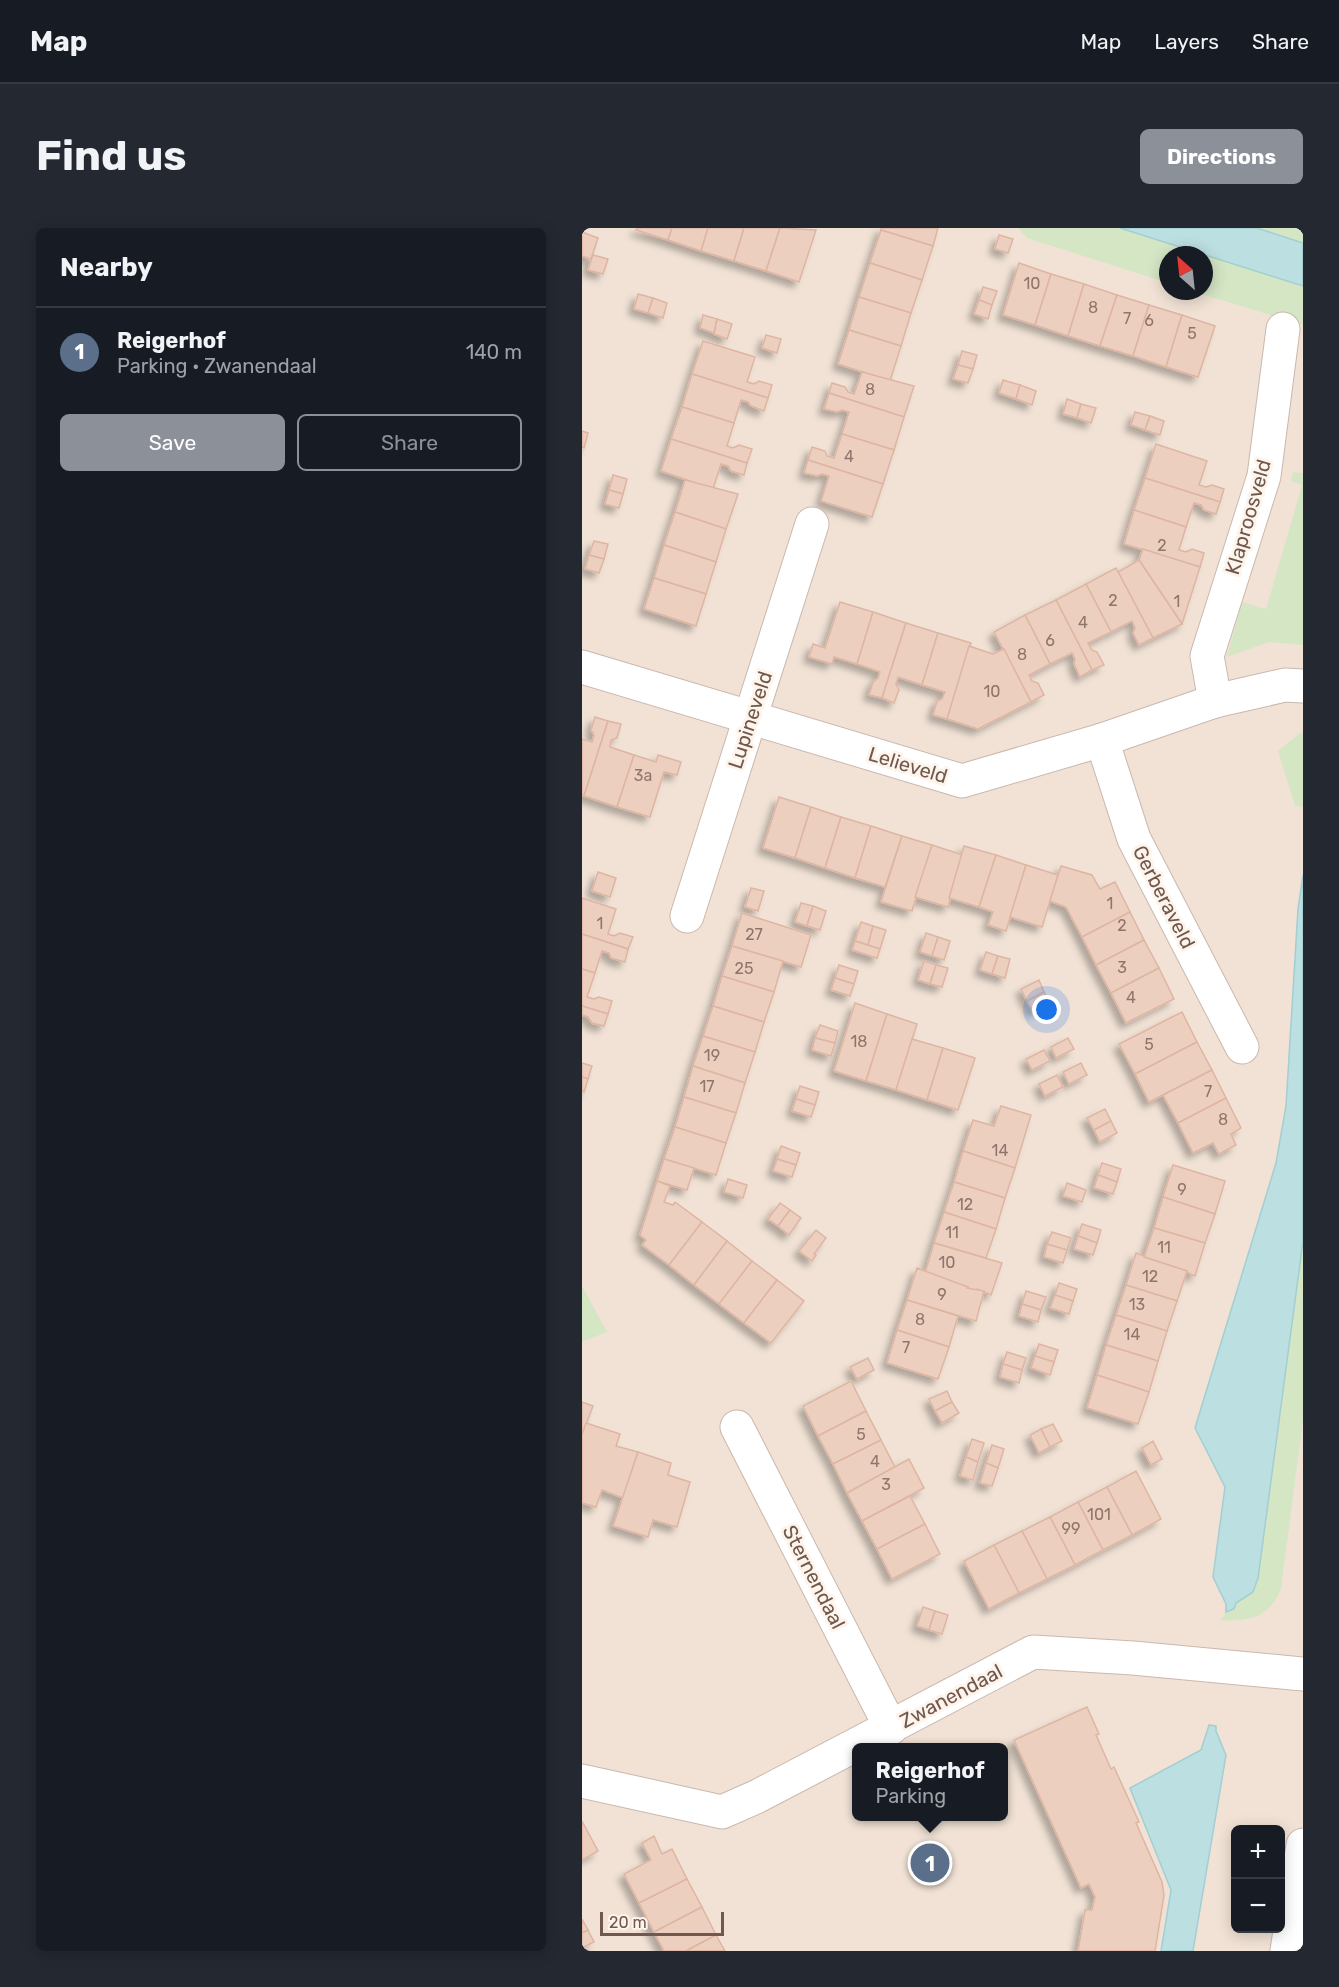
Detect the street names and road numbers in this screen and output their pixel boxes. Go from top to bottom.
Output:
street label: Klaproosveld [1220,457,1276,577]
street label: Lupineveld [723,668,777,772]
street label: Lelieveld [866,742,950,788]
street label: Gerberaveld [1128,841,1200,953]
street label: Sternendaal [778,1521,850,1633]
street label: Zwanendaal [896,1659,1006,1733]

